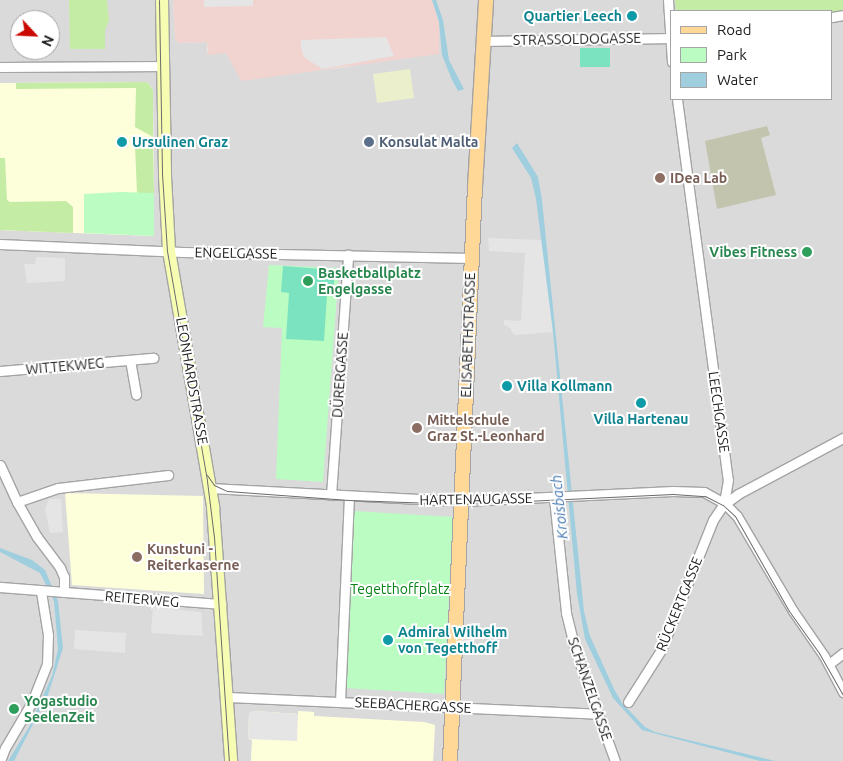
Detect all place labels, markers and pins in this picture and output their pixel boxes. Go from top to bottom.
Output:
place label: Quartier Leech [523,8,622,24]
marker: Quartier Leech [626,10,638,22]
place label: Ursulinen Graz [132,134,228,150]
place label: Konsulat Malta [379,134,478,150]
marker: Ursulinen Graz [116,136,128,148]
marker: Konsulat Malta [363,136,375,148]
place label: IDea Lab [670,170,727,186]
marker: IDea Lab [654,172,666,184]
place label: Vibes Fitness [709,244,797,260]
marker: Vibes Fitness [801,246,813,258]
place label: Basketballplatz Engelgasse [318,265,421,298]
marker: Basketballplatz Engelgasse [302,275,314,287]
place label: Villa Kollmann [517,378,613,394]
marker: Villa Kollmann [501,380,513,392]
marker: Villa Hartenau [635,397,647,409]
place label: Villa Hartenau [593,411,689,427]
place label: Mittelschule Graz St.-Leonhard [427,412,545,444]
marker: Mittelschule Graz St.-Leonhard [411,422,423,434]
place label: Kunstuni - Reiterkaserne [147,541,240,574]
marker: Kunstuni - Reiterkaserne [131,551,143,563]
place label: Admiral Wilhelm von Tegetthoff [398,624,507,656]
marker: Admiral Wilhelm von Tegetthoff [382,634,394,646]
place label: Yogastudio SeelenZeit [24,693,98,726]
marker: Yogastudio SeelenZeit [8,703,20,715]

